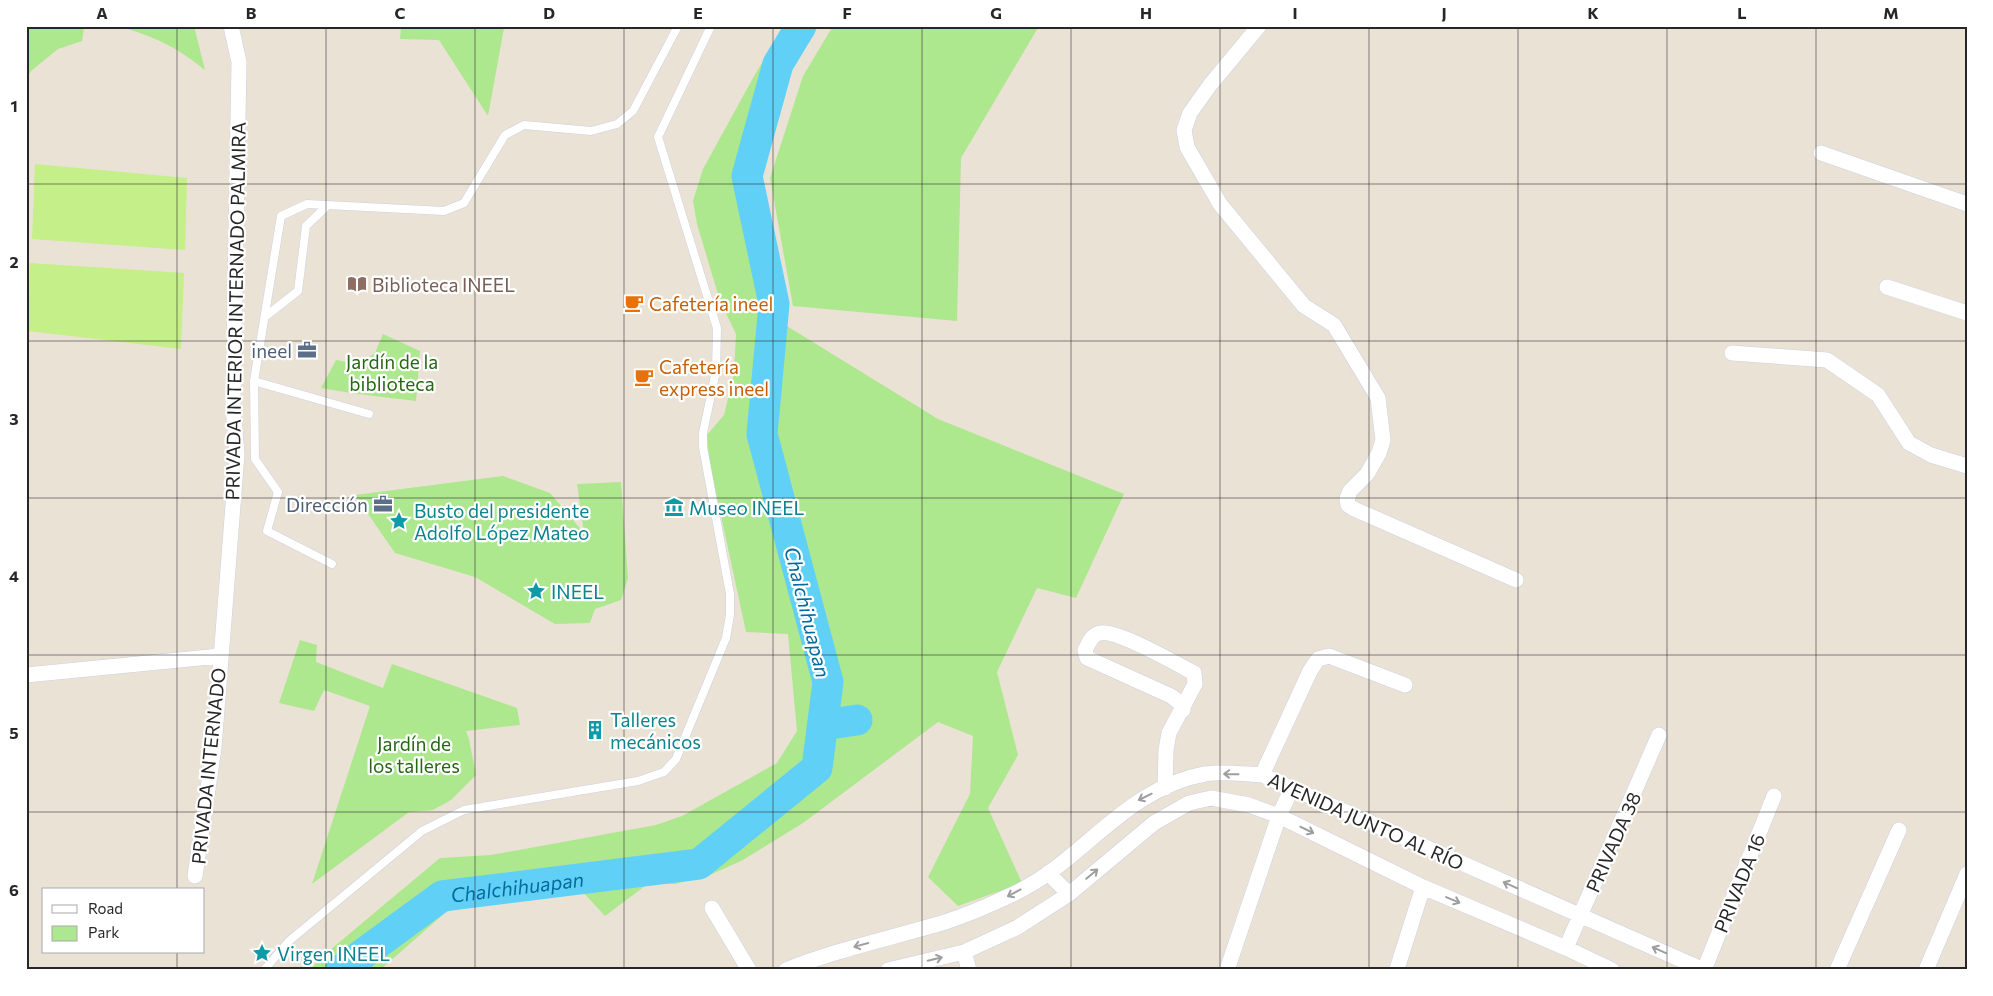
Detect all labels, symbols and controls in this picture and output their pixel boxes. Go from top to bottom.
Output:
text: A [96,3,108,22]
text: B [246,3,257,22]
text: C [395,3,406,22]
text: D [543,3,555,22]
text: E [693,3,703,22]
text: F [842,3,852,22]
text: G [990,3,1002,22]
text: H [1140,3,1152,22]
text: I [1292,3,1298,22]
text: J [1441,3,1447,22]
text: K [1587,3,1599,22]
text: L [1737,3,1747,22]
text: M [1883,3,1899,22]
text: 1 [10,96,18,115]
street label: PRIVADA INTERIOR INTERNADO PALMIRA [220,122,250,500]
text: 2 [9,252,19,271]
library icon: Biblioteca INEEL [346,273,368,295]
place label: Biblioteca INEEL [372,273,515,296]
cafe icon: Cafetería ineel [623,292,645,314]
place label: Cafetería ineel [649,292,773,315]
place label: ineel [251,339,292,362]
office icon: ineel [296,339,318,361]
park label: Jardín de la biblioteca [346,350,438,395]
place label: Cafetería express ineel [659,355,769,400]
cafe icon: Cafetería express ineel [633,366,655,388]
text: 3 [9,409,19,428]
place label: Dirección [286,493,368,516]
office icon: Dirección [372,493,394,515]
museum icon: Museo INEEL [663,496,685,518]
place label: Museo INEEL [689,496,805,519]
place label: Busto del presidente Adolfo López Mateo [414,499,589,544]
place icon: Busto del presidente Adolfo López Mateo [388,510,410,532]
water label: Chalchihuapan [780,544,836,680]
text: 4 [9,566,19,585]
place icon: INEEL [525,580,547,602]
place label: INEEL [551,580,604,603]
street label: PRIVADA INTERNADO [186,666,230,866]
place label: Talleres mecánicos [610,708,701,753]
building icon: Talleres mecánicos [584,719,606,741]
text: 5 [9,723,19,742]
park label: Jardín de los talleres [368,732,460,777]
street label: AVENIDA JUNTO AL RÍO [1265,767,1467,875]
one-way arrow [1223,769,1240,779]
street label: PRIVADA 38 [1581,788,1645,896]
one-way arrow [1138,793,1153,802]
one-way arrow [1299,825,1314,835]
street label: PRIVADA 16 [1709,830,1769,936]
water label: Chalchihuapan [449,866,585,907]
one-way arrow [1085,869,1098,880]
one-way arrow [1503,879,1518,889]
text: 6 [9,880,19,899]
legend [42,888,205,954]
one-way arrow [1007,888,1022,898]
one-way arrow [1445,895,1460,905]
text: Road [88,899,123,917]
text: Park [88,923,119,941]
one-way arrow [853,941,869,950]
place icon: Virgen INEEL [251,942,273,964]
place label: Virgen INEEL [277,942,390,965]
one-way arrow [1652,945,1667,955]
one-way arrow [927,954,943,963]

